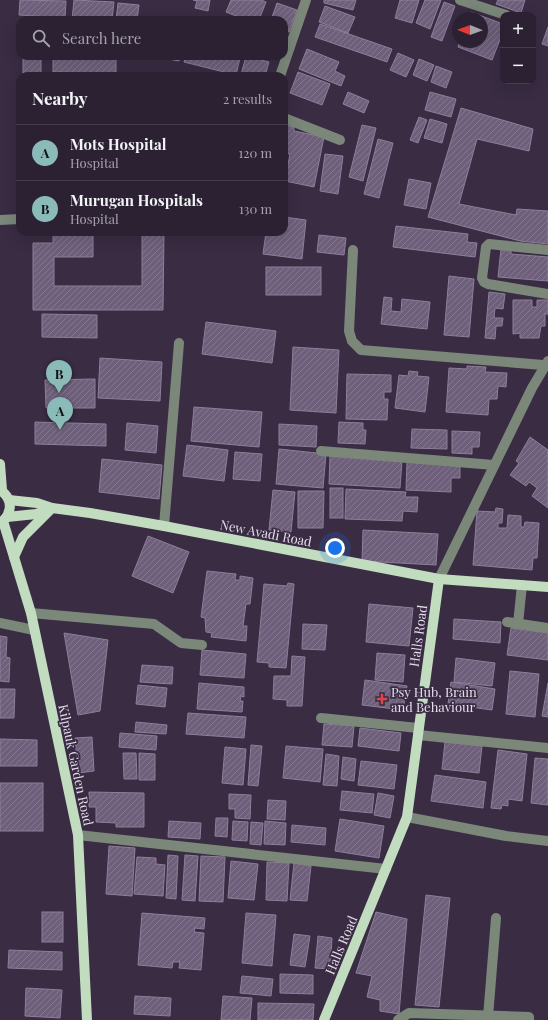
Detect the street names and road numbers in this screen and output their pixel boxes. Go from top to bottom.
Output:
street label: New Avadi Road [219,515,314,550]
street label: Halls Road [405,603,430,668]
street label: Kilpauk Garden Road [55,703,98,828]
street label: Halls Road [321,912,361,977]

